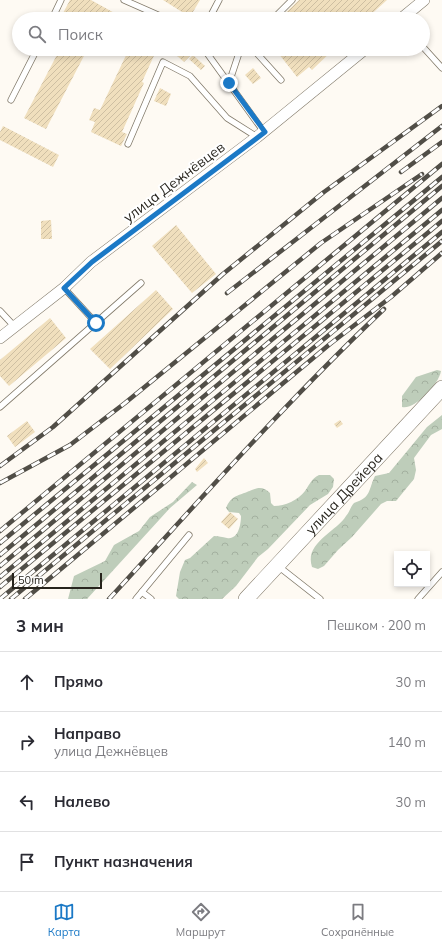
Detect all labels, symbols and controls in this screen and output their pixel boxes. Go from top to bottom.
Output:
search box [12,12,430,56]
icon: search [26,23,48,45]
text: Поиск [58,25,103,44]
route end [220,74,238,92]
street label: улица Дежнёвцев [120,138,229,226]
route start [87,314,105,332]
street label: улица Дрейера [302,449,386,538]
map controls [394,551,430,587]
button: locate [394,551,430,587]
scale bar [12,571,102,590]
text: 50 m [18,573,44,587]
text: 3 мин [16,615,64,636]
text: Пешком · 200 m [327,617,426,633]
icon: ahead [16,671,38,693]
text: Прямо [54,672,103,691]
text: 30 m [396,674,426,690]
text: Направо [54,724,121,743]
icon: right [16,731,38,753]
text: 140 m [388,734,426,750]
text: улица Дежнёвцев [54,743,168,759]
icon: left [16,791,38,813]
text: Налево [54,792,110,811]
text: 30 m [396,794,426,810]
icon: arrive [16,851,38,873]
text: Пункт назначения [54,852,193,871]
tab: Карта [48,901,80,939]
tab: Маршрут [176,901,225,939]
tab: Сохранённые [321,901,394,939]

